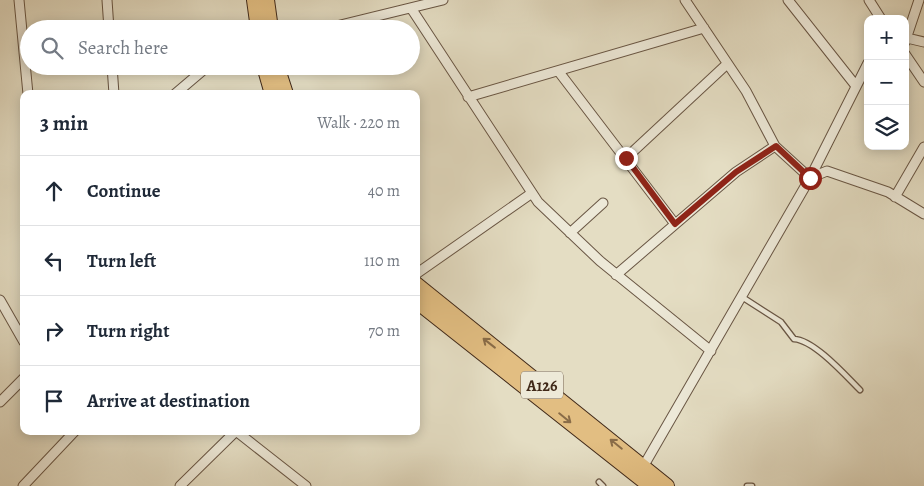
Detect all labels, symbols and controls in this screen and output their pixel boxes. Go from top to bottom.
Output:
map controls [864,15,909,150]
button: + [864,15,909,60]
search box [20,20,420,75]
icon: search [38,34,66,62]
text: Search here [78,35,168,61]
button: − [864,60,909,105]
button: layers [864,105,909,150]
text: 3 min [40,109,88,137]
text: Walk · 220 m [317,112,400,134]
route end [615,147,638,170]
route start [799,167,822,190]
icon: ahead [40,177,68,205]
text: Continue [87,178,161,204]
text: 40 m [368,180,400,202]
icon: left [40,247,68,275]
text: Turn left [87,248,156,274]
text: 110 m [364,250,400,272]
icon: right [40,317,68,345]
text: Turn right [87,318,169,344]
text: 70 m [368,320,400,342]
one-way arrow [482,338,496,348]
road number: A126 [521,372,563,398]
icon: arrive [40,387,68,415]
text: Arrive at destination [87,388,250,414]
one-way arrow [558,412,571,423]
one-way arrow [610,439,623,450]

